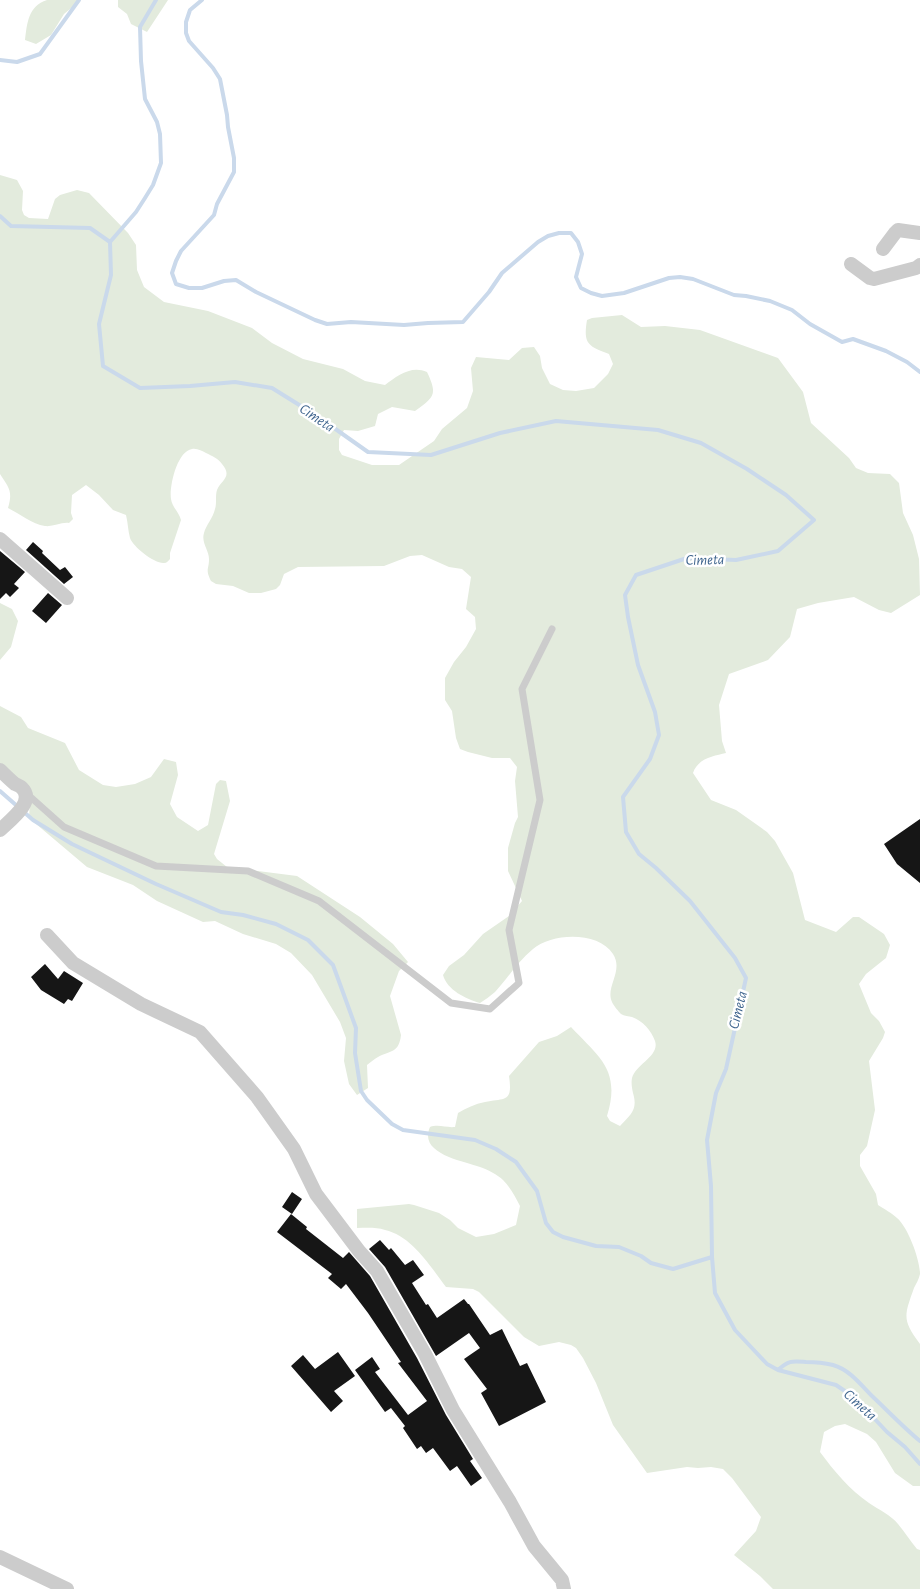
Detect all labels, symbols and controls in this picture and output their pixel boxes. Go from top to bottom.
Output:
water label: Cimeta [297,401,337,435]
water label: Cimeta [686,552,724,568]
water label: Cimeta [726,989,750,1031]
water label: Cimeta [841,1387,879,1423]

